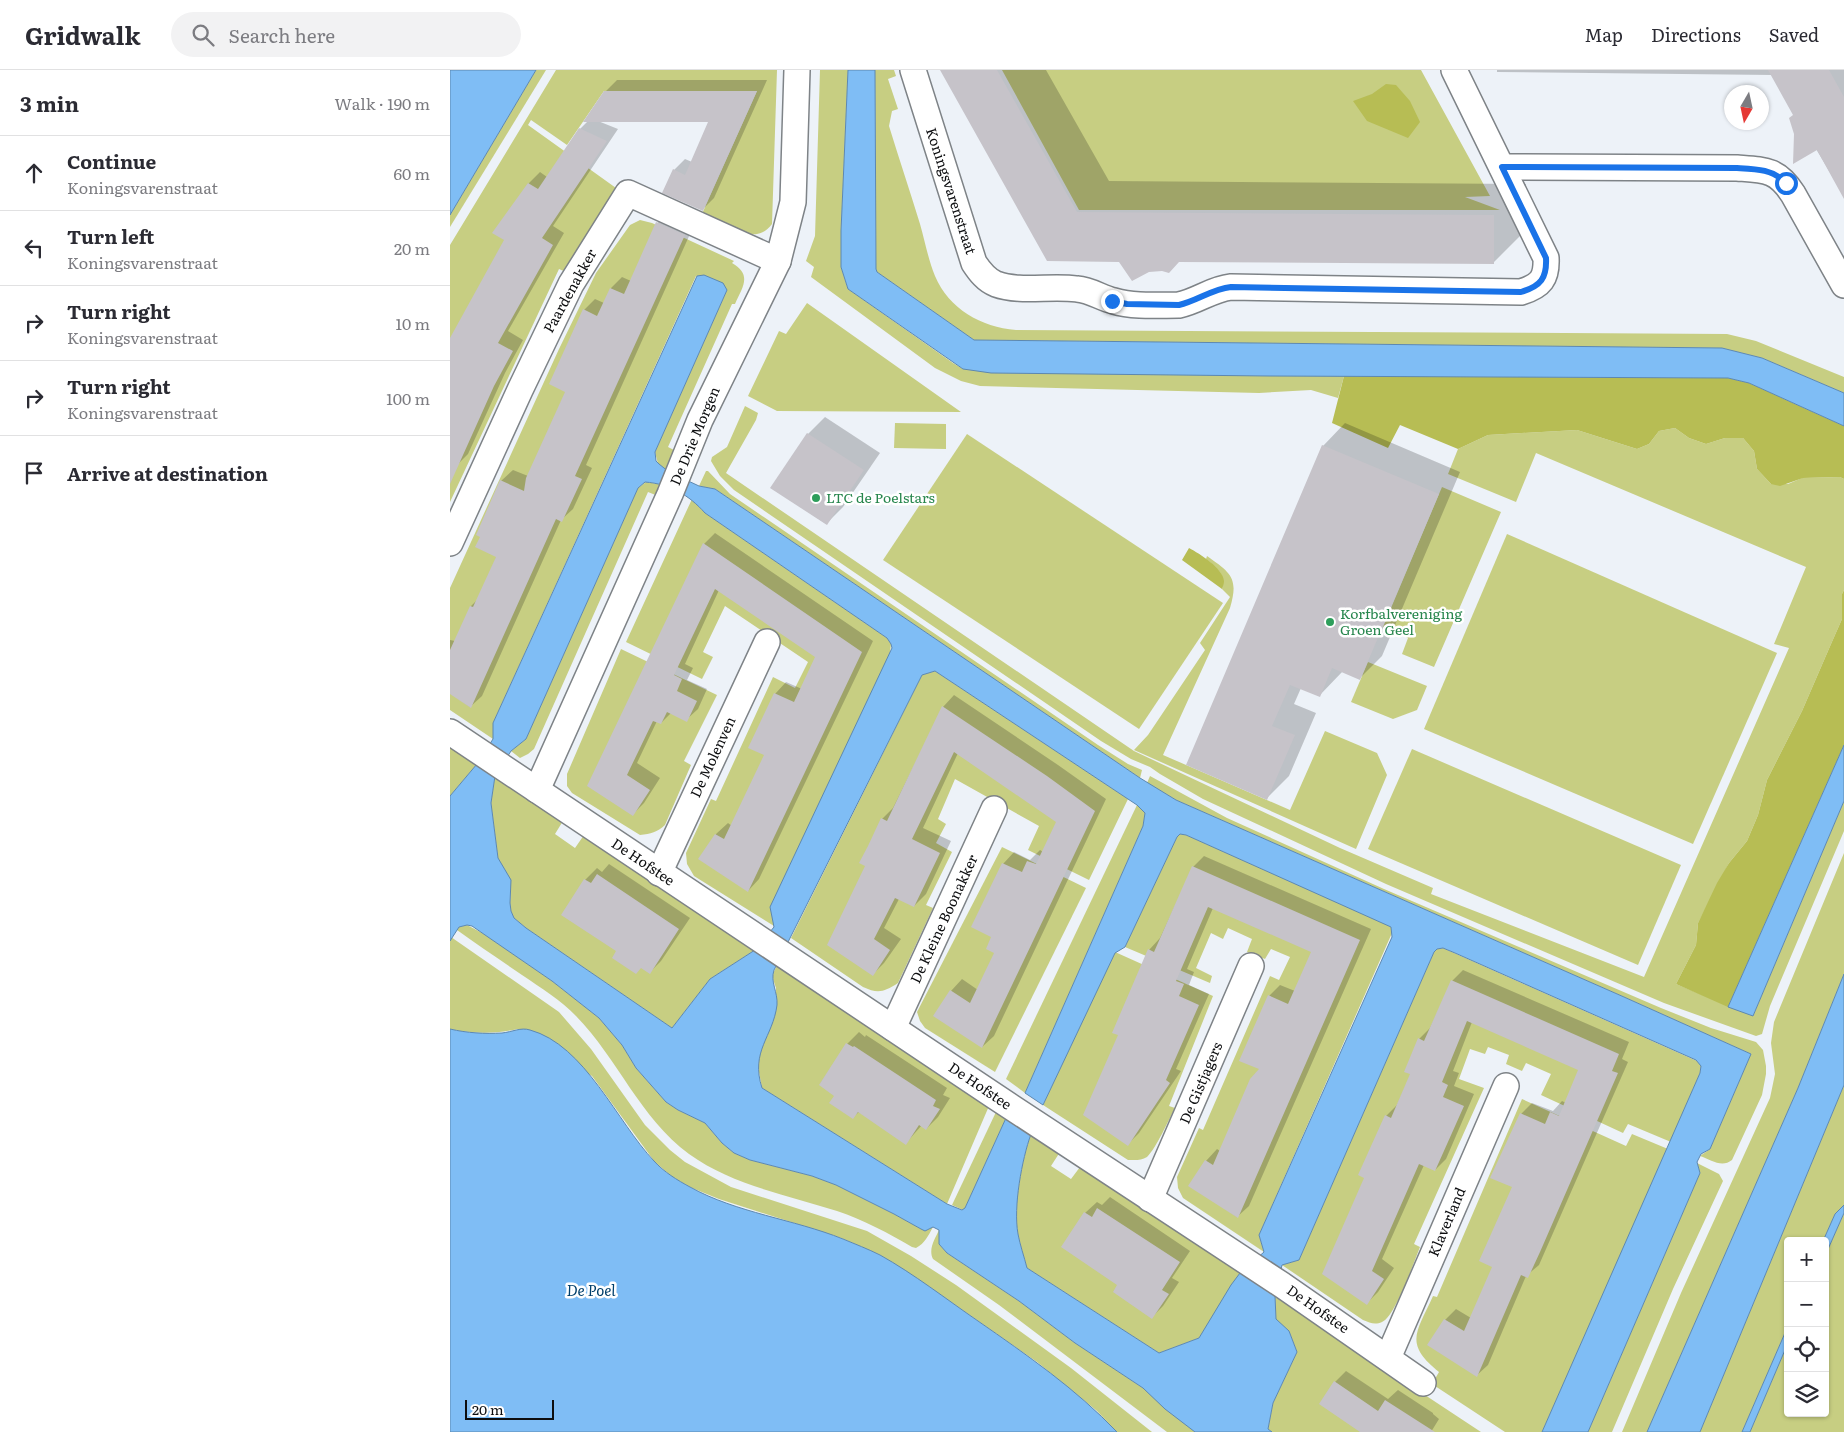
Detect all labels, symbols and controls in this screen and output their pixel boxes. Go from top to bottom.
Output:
search box [171,12,521,57]
text: Gridwalk [25,17,141,52]
icon: search [189,21,217,49]
text: Search here [229,21,335,49]
text: Map [1585,21,1623,48]
text: Directions [1651,21,1741,48]
text: Saved [1769,21,1819,48]
north arrow [1724,85,1769,130]
text: 3 min [20,87,79,118]
text: Walk · 190 m [334,91,430,115]
street label: Koningsvarenstraat [922,125,982,257]
text: Continue [67,147,156,175]
icon: ahead [20,159,48,187]
text: 60 m [393,161,430,185]
route start [1775,172,1798,195]
text: Koningsvarenstraat [67,175,218,199]
text: Turn left [67,222,154,250]
icon: left [20,234,48,262]
text: 20 m [394,236,430,260]
street label: Paardenakker [538,245,601,336]
text: Koningsvarenstraat [67,250,218,274]
route end [1101,290,1124,313]
text: Turn right [67,297,171,325]
icon: right [20,309,48,337]
text: 10 m [396,311,430,335]
text: Koningsvarenstraat [67,325,218,349]
text: Turn right [67,372,171,400]
street label: De Drie Morgen [664,383,724,488]
icon: right [20,384,48,412]
text: 100 m [386,386,430,410]
text: Koningsvarenstraat [67,400,218,424]
icon: arrive [20,459,48,487]
text: Arrive at destination [67,459,268,487]
place label: LTC de Poelstars [826,487,935,507]
marker: LTC de Poelstars [810,492,822,504]
place label: Korfbalvereniging Groen Geel [1340,603,1463,639]
marker: Korfbalvereniging Groen Geel [1324,616,1336,628]
street label: De Molenven [685,713,740,800]
street label: De Hofstee [608,833,679,890]
street label: De Kleine Boonakker [904,851,982,986]
street label: De Gistjagers [1174,1039,1226,1127]
street label: De Hofstee [945,1057,1016,1114]
street label: Klaverland [1423,1183,1470,1259]
map controls [1784,1237,1829,1417]
button: + [1784,1237,1829,1282]
water label: De Poel [567,1278,616,1301]
street label: De Hofstee [1283,1279,1354,1337]
button: − [1784,1282,1829,1327]
button: locate [1784,1327,1829,1372]
button: layers [1784,1372,1829,1417]
scale bar [465,1397,554,1420]
text: 20 m [472,1399,504,1419]

